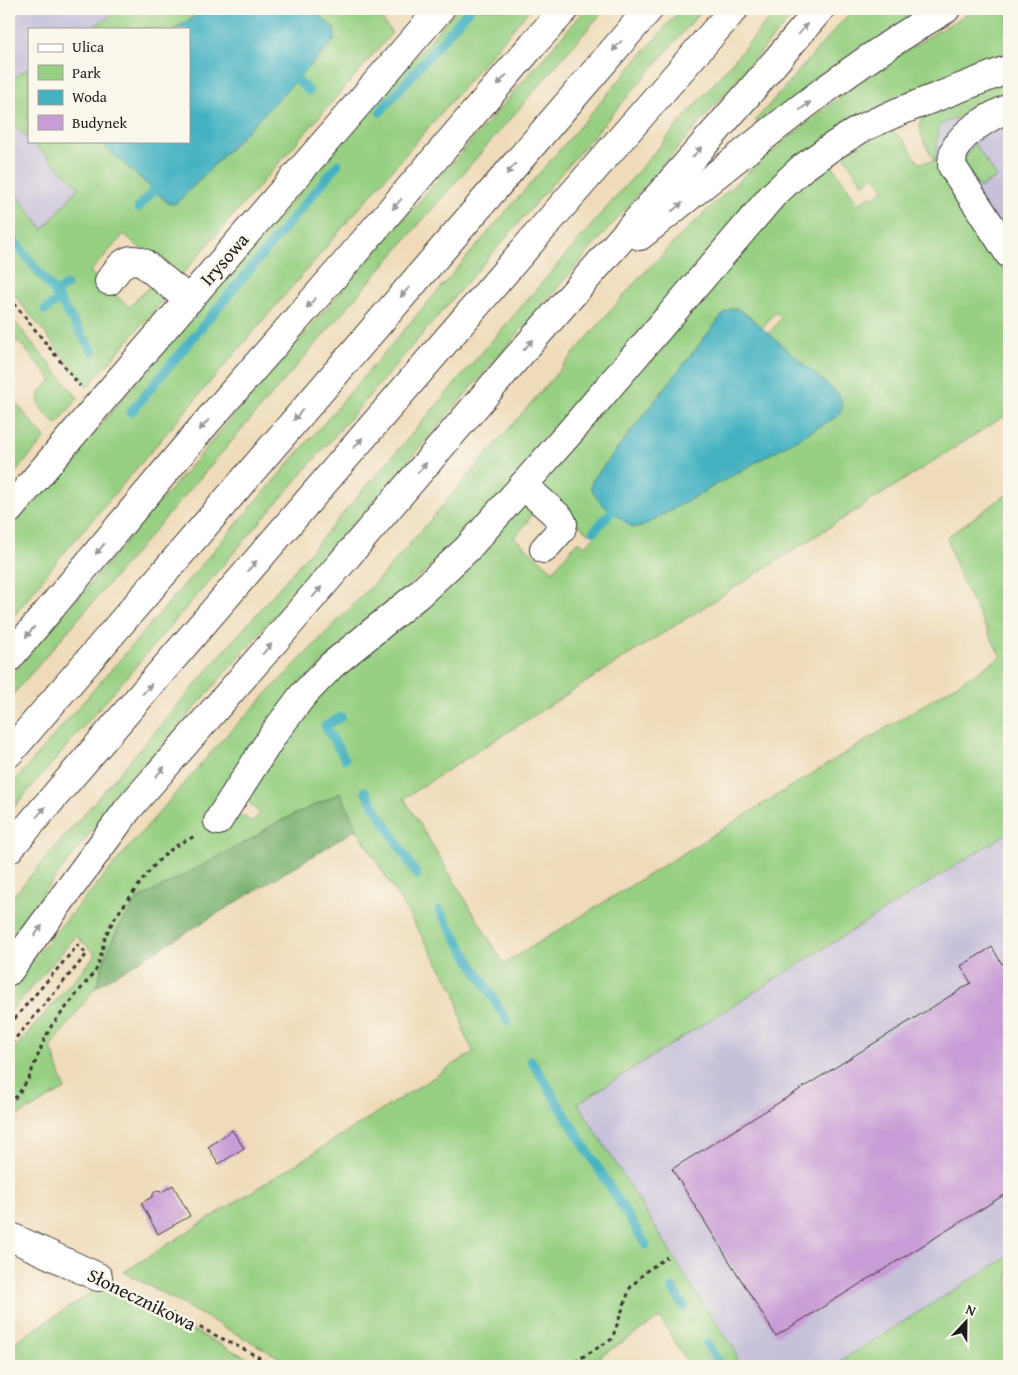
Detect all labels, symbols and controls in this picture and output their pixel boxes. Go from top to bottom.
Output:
one-way arrow [797,23,808,35]
legend [28,28,190,142]
text: Ulica [72,36,104,57]
one-way arrow [611,39,623,51]
text: Park [72,62,101,83]
one-way arrow [497,73,508,86]
text: Woda [72,86,107,107]
one-way arrow [798,101,811,112]
text: Budynek [72,112,128,133]
one-way arrow [691,146,702,158]
one-way arrow [505,162,516,175]
one-way arrow [391,197,402,210]
one-way arrow [670,201,683,212]
street label: Irysowa [193,226,255,292]
one-way arrow [399,285,410,298]
one-way arrow [305,296,317,308]
one-way arrow [522,339,533,351]
one-way arrow [293,408,304,421]
one-way arrow [199,419,210,431]
one-way arrow [353,436,364,449]
one-way arrow [417,462,428,475]
one-way arrow [94,543,105,556]
one-way arrow [247,559,258,572]
one-way arrow [311,585,322,598]
one-way arrow [25,625,36,638]
one-way arrow [261,644,273,656]
one-way arrow [141,683,152,696]
one-way arrow [155,766,166,779]
one-way arrow [35,806,46,819]
one-way arrow [33,924,43,938]
street label: Słonecznikowa [83,1261,201,1337]
north arrow [940,1298,990,1348]
text: N [963,1299,980,1321]

